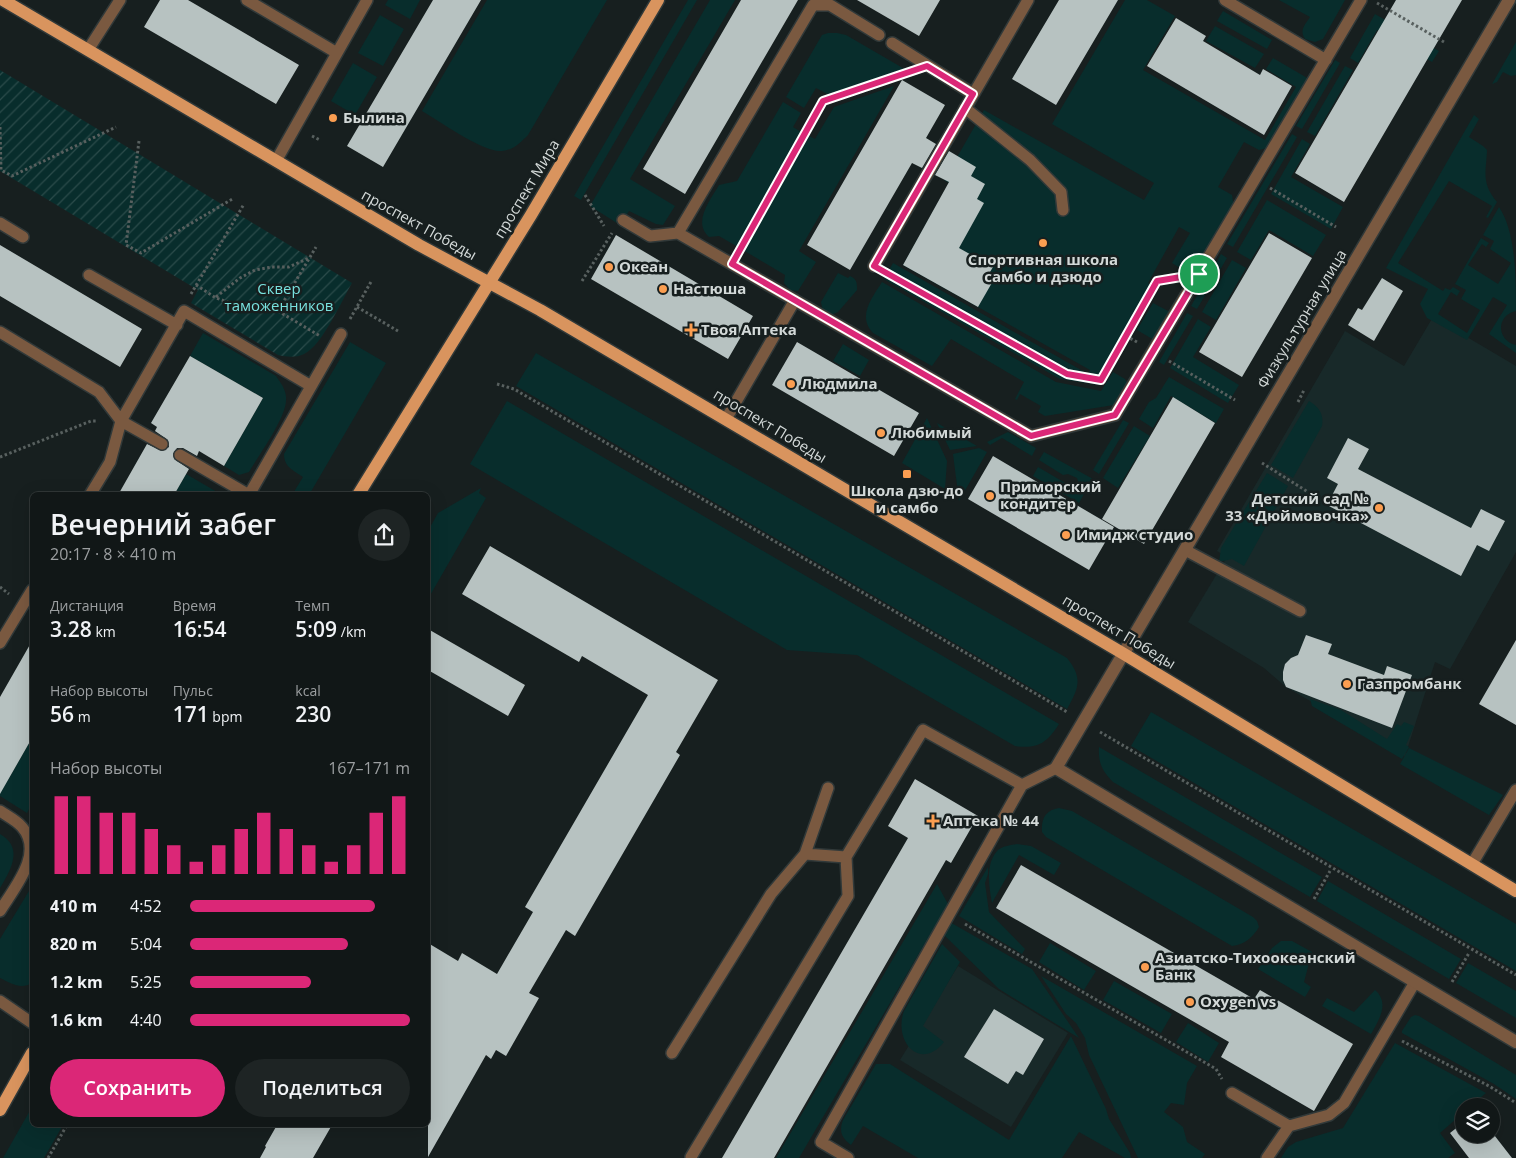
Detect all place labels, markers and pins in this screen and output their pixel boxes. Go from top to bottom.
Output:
place label: Былина [343,107,405,127]
marker: Былина [327,112,339,124]
marker: Спортивная школа самбо и дзюдо [1037,237,1049,249]
place label: Спортивная школа самбо и дзюдо [968,249,1118,286]
pin [1178,253,1220,295]
place label: Океан [619,256,668,276]
marker: Океан [603,261,615,273]
place label: Настюша [673,278,746,298]
marker: Настюша [657,283,669,295]
place label: Твоя Аптека [701,319,797,339]
marker: Твоя Аптека [685,324,697,336]
place label: Людмила [801,373,878,393]
marker: Людмила [785,378,797,390]
place label: Любимый [891,422,972,442]
marker: Любимый [875,427,887,439]
marker: Школа дзю-до и самбо [901,468,913,480]
place label: Приморский кондитер [1000,476,1102,513]
place label: Школа дзю-до и самбо [851,480,963,517]
place label: Детский сад № 33 «Дюймовочка» [1225,488,1369,525]
marker: Приморский кондитер [984,490,996,502]
marker: Детский сад № 33 «Дюймовочка» [1373,502,1385,514]
place label: Имидж студио [1076,524,1193,544]
marker: Имидж студио [1060,529,1072,541]
place label: Газпромбанк [1357,673,1462,693]
marker: Газпромбанк [1341,678,1353,690]
place label: Аптека № 44 [943,810,1039,830]
marker: Аптека № 44 [927,815,939,827]
place label: Азиатско-Тихоокеанский Банк [1155,947,1355,984]
marker: Азиатско-Тихоокеанский Банк [1139,961,1151,973]
place label: Oxygen vs [1200,991,1276,1011]
marker: Oxygen vs [1184,996,1196,1008]

